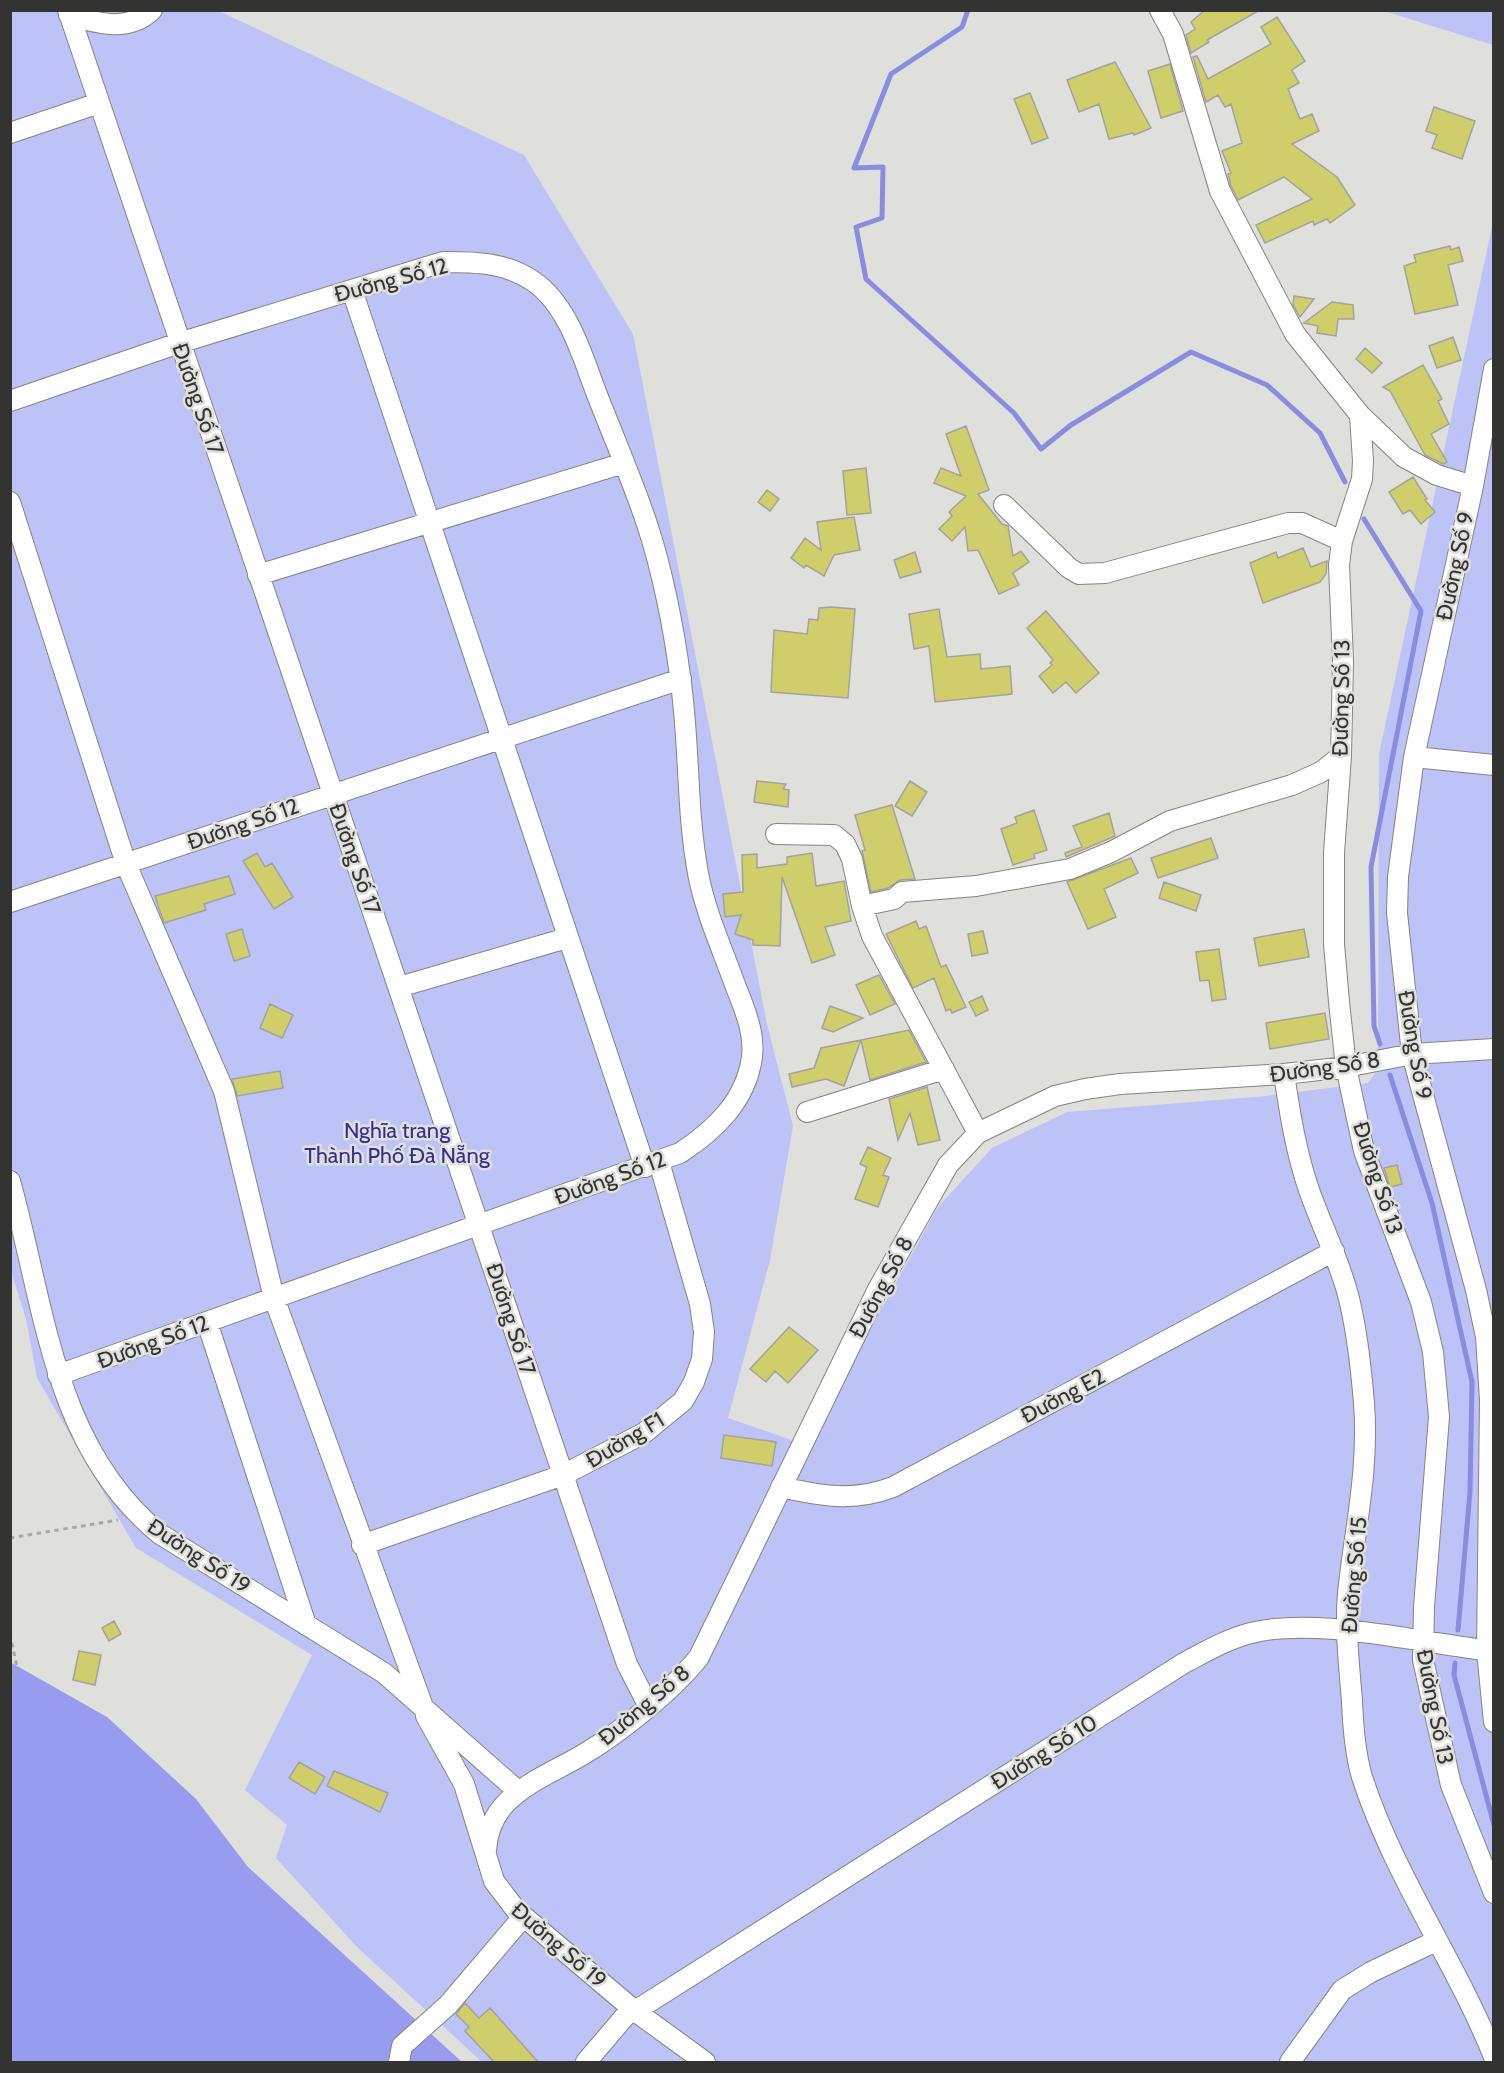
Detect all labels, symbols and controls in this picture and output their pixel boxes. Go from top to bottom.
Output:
street label: Đường Số 12 [331,252,451,308]
street label: Đường Số 17 [166,340,230,458]
street label: Đường Số 9 [1430,509,1480,623]
street label: Đường Số 13 [1326,639,1356,757]
street label: Đường Số 12 [184,792,302,856]
street label: Đường Số 17 [323,800,387,918]
street label: Đường Số 9 [1392,988,1438,1102]
street label: Đường Số 8 [1268,1046,1382,1088]
park label: Nghĩa trang Thành Phố Đà Nẵng [304,1117,491,1169]
street label: Đường Số 13 [1347,1118,1409,1238]
street label: Đường Số 12 [551,1145,669,1211]
street label: Đường Số 8 [843,1232,919,1342]
street label: Đường Số 17 [480,1260,542,1378]
street label: Đường Số 12 [94,1309,212,1375]
street label: Đường E2 [1016,1363,1110,1429]
street label: Đường F1 [581,1406,669,1474]
street label: Đường Số 19 [142,1513,256,1599]
street label: Đường Số 15 [1335,1516,1373,1634]
street label: Đường Số 13 [1411,1647,1459,1767]
street label: Đường Số 8 [593,1659,695,1751]
street label: Đường Số 10 [986,1709,1102,1795]
street label: Đường Số 19 [506,1896,612,1994]

